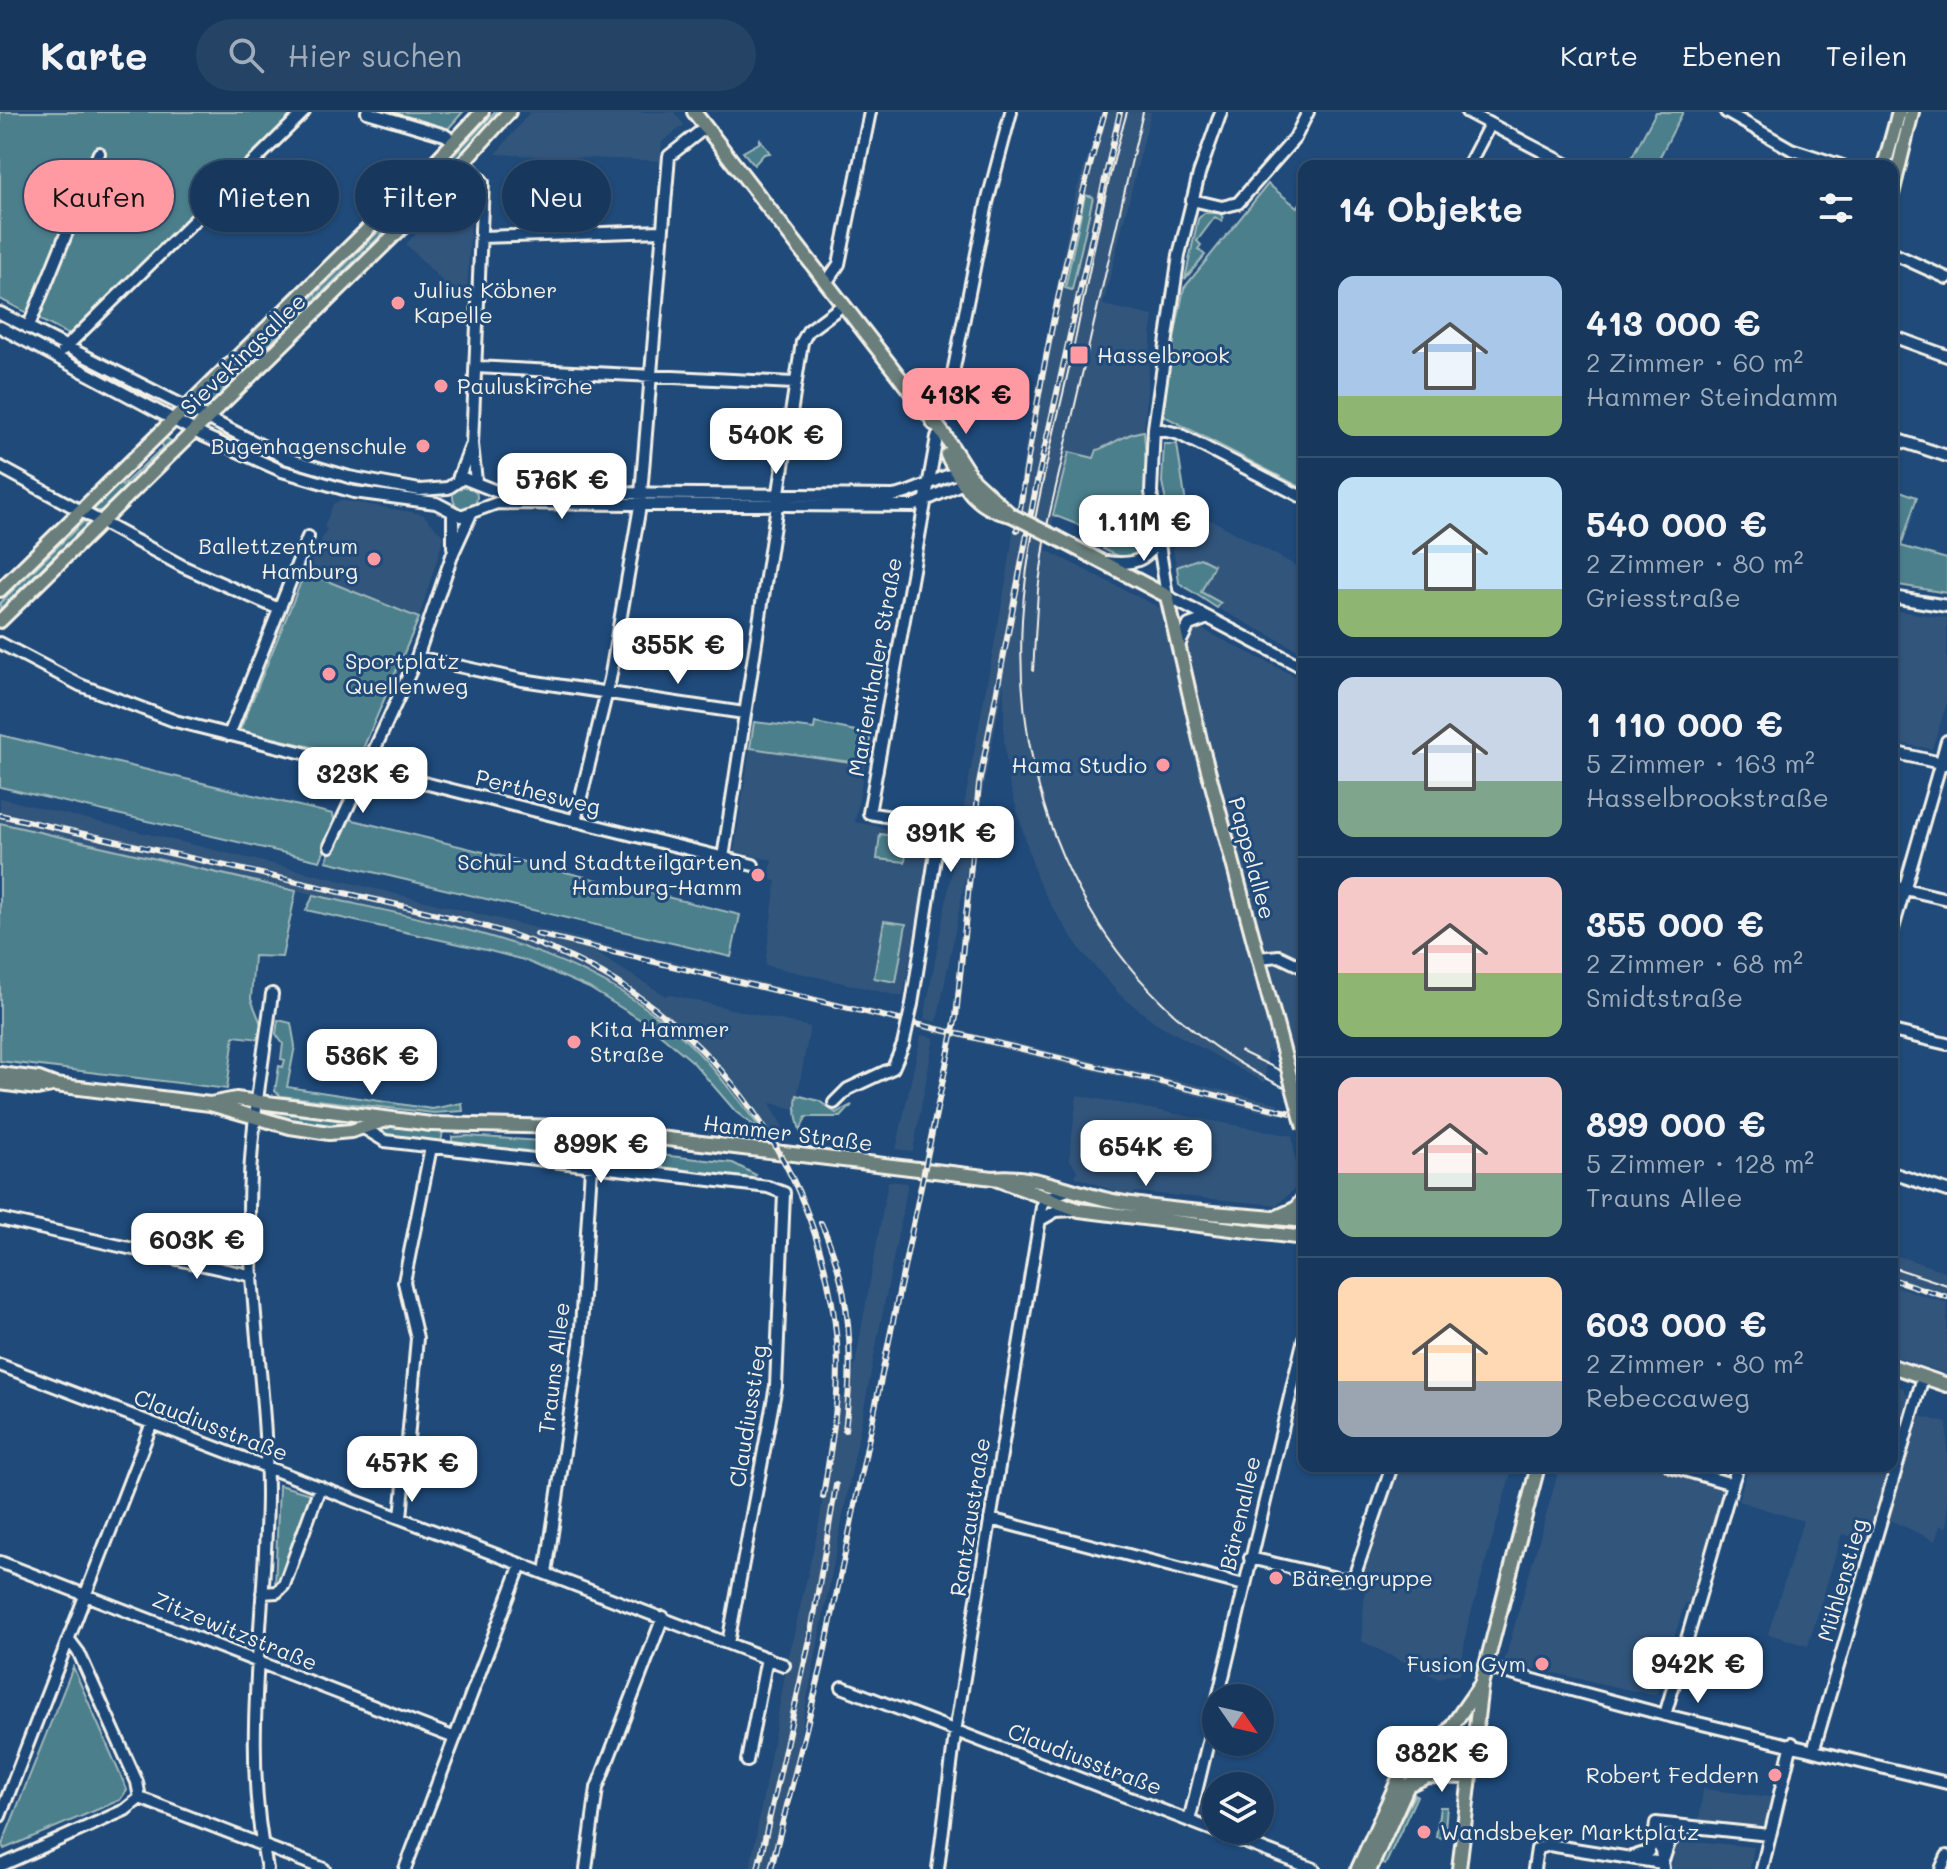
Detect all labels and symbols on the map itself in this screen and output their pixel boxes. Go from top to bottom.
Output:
place label: Julius Köbner Kapelle [414,275,557,329]
street label: Sievekingsallee [174,286,312,421]
marker: Julius Köbner Kapelle [389,294,407,312]
place label: Hasselbrook [1097,340,1230,369]
marker: Hasselbrook [1068,344,1090,366]
pin: 413K € [901,368,1031,436]
place label: Pauluskirche [457,371,593,400]
marker: Pauluskirche [432,377,450,395]
pin: 540K € [711,408,841,476]
place label: Bugenhagenschule [211,431,407,460]
marker: Bugenhagenschule [414,437,432,455]
pin: 576K € [497,453,627,521]
pin: 1.11M € [1070,495,1218,563]
place label: Ballettzentrum Hamburg [198,531,358,585]
marker: Ballettzentrum Hamburg [365,550,383,568]
street label: Marienthaler Straße [841,555,908,779]
pin: 355K € [613,618,743,686]
place label: Sportplatz Quellenweg [345,646,468,700]
marker: Sportplatz Quellenweg [320,665,338,683]
pin: 323K € [298,747,428,815]
place label: Hama Studio [1012,750,1147,779]
marker: Hama Studio [1154,756,1172,774]
street label: Perthesweg [473,762,604,821]
street label: Pappelallee [1222,794,1283,922]
pin: 391K € [886,806,1016,874]
place label: Schul- und Stadtteilgarten Hamburg-Hamm [457,847,742,901]
marker: Schul- und Stadtteilgarten Hamburg-Hamm [749,866,767,884]
place label: Kita Hammer Straße [590,1014,730,1068]
pin: 536K € [307,1029,437,1097]
marker: Kita Hammer Straße [565,1033,583,1051]
street label: Hammer Straße [702,1108,874,1157]
pin: 899K € [536,1117,666,1185]
pin: 654K € [1081,1120,1211,1188]
pin: 603K € [132,1213,262,1281]
street label: Trauns Allee [531,1300,576,1435]
street label: Claudiusstieg [722,1343,773,1489]
street label: Claudiusstraße [130,1382,292,1467]
street label: Rantzaustraße [943,1435,996,1598]
pin: 457K € [347,1436,477,1504]
street label: Bärenallee [1212,1453,1267,1573]
street label: Mühlenstieg [1810,1515,1873,1645]
place label: Bärengruppe [1292,1563,1433,1592]
marker: Bärengruppe [1267,1569,1285,1587]
street label: Zitzewitzstraße [148,1584,322,1677]
pin: 942K € [1633,1637,1763,1705]
place label: Fusion Gym [1407,1649,1526,1678]
marker: Fusion Gym [1533,1655,1551,1673]
north arrow [1202,1684,1274,1756]
street label: Claudiusstraße [1004,1716,1166,1801]
pin: 382K € [1377,1726,1507,1794]
place label: Robert Feddern [1586,1760,1759,1789]
marker: Robert Feddern [1766,1766,1784,1784]
place label: Wandsbeker Marktplatz [1440,1817,1699,1846]
marker: Wandsbeker Marktplatz [1415,1823,1433,1841]

